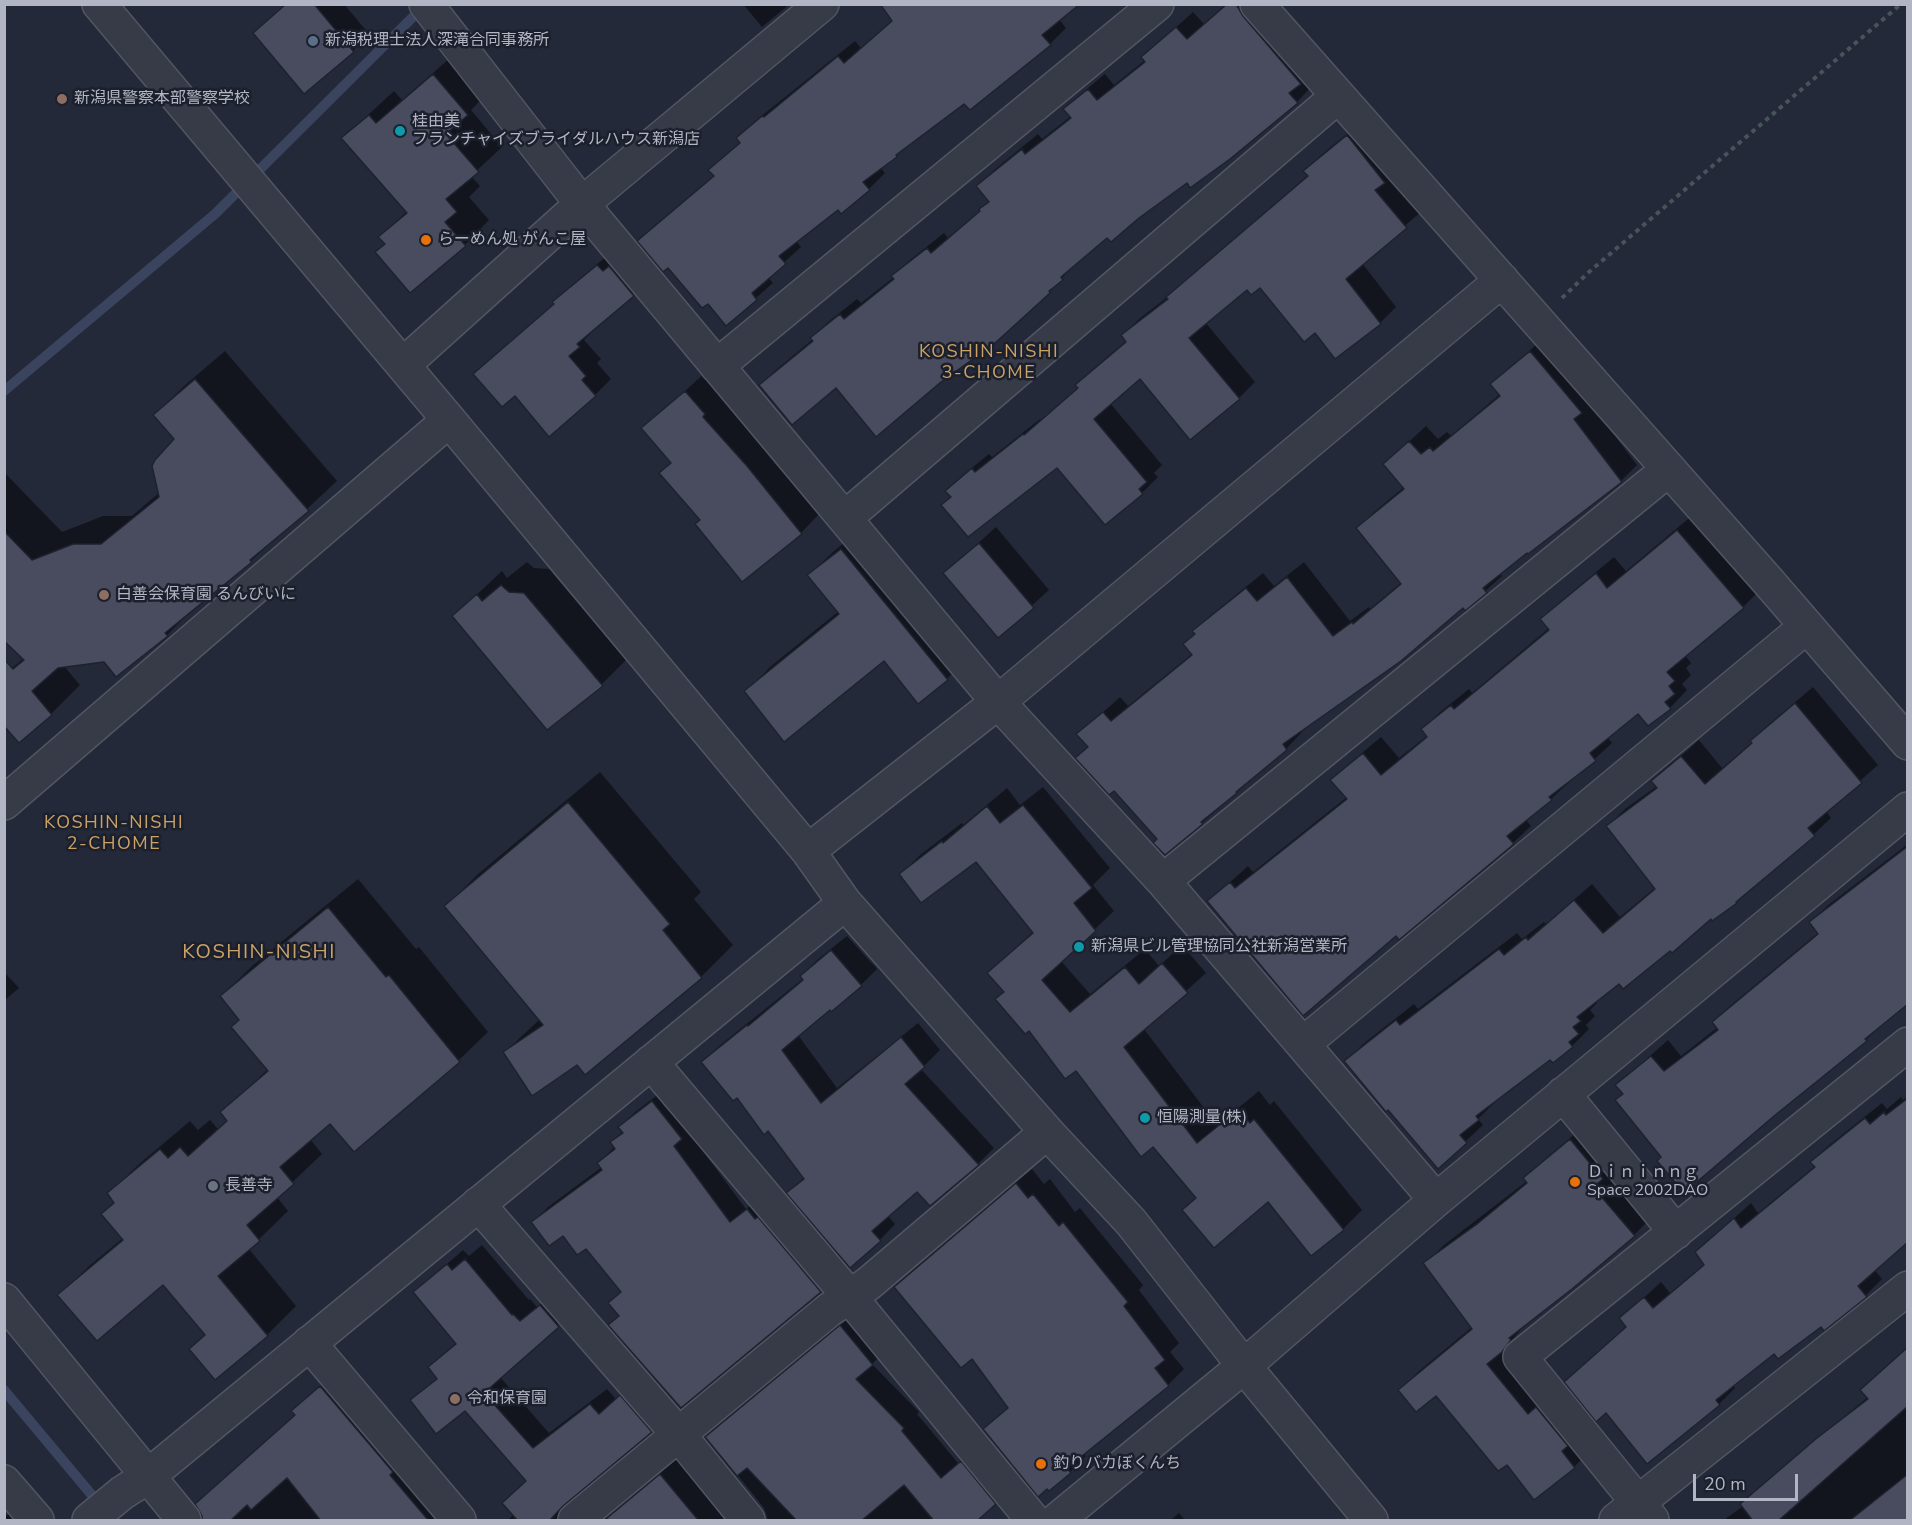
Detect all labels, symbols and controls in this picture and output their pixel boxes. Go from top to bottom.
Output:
place label: 新潟税理士法人深滝合同事務所 [325,31,549,51]
marker: 新潟税理士法人深滝合同事務所 [306,34,320,48]
place label: 新潟県警察本部警察学校 [74,89,250,109]
marker: 新潟県警察本部警察学校 [55,92,69,106]
place label: 桂由美 フランチャイズブライダルハウス新潟店 [412,112,700,150]
marker: 桂由美 フランチャイズブライダルハウス新潟店 [393,124,407,138]
place label: らーめん処 がんこ屋 [438,230,586,250]
marker: らーめん処 がんこ屋 [419,233,433,247]
district label: KOSHIN-NISHI 3-CHOME [919,342,1059,385]
place label: 白善会保育園 るんびいに [116,585,296,605]
marker: 白善会保育園 るんびいに [97,588,111,602]
district label: KOSHIN-NISHI 2-CHOME [44,813,184,856]
place label: 新潟県ビル管理協同公社新潟営業所 [1091,937,1347,957]
marker: 新潟県ビル管理協同公社新潟営業所 [1072,940,1086,954]
district label: KOSHIN-NISHI [182,941,336,965]
place label: 恒陽測量(株) [1157,1108,1247,1128]
marker: 恒陽測量(株) [1138,1111,1152,1125]
place label: Ｄｉｎｉｎｎｇ Space 2002DAO [1587,1163,1708,1201]
marker: Ｄｉｎｉｎｎｇ Space 2002DAO [1568,1175,1582,1189]
place label: 長善寺 [225,1176,273,1196]
marker: 長善寺 [206,1179,220,1193]
place label: 令和保育園 [467,1389,547,1409]
marker: 令和保育園 [448,1392,462,1406]
place label: 釣りバカぼくんち [1053,1454,1181,1474]
marker: 釣りバカぼくんち [1034,1457,1048,1471]
scale bar [1696,1462,1801,1500]
text: 20 m [1704,1472,1746,1496]

